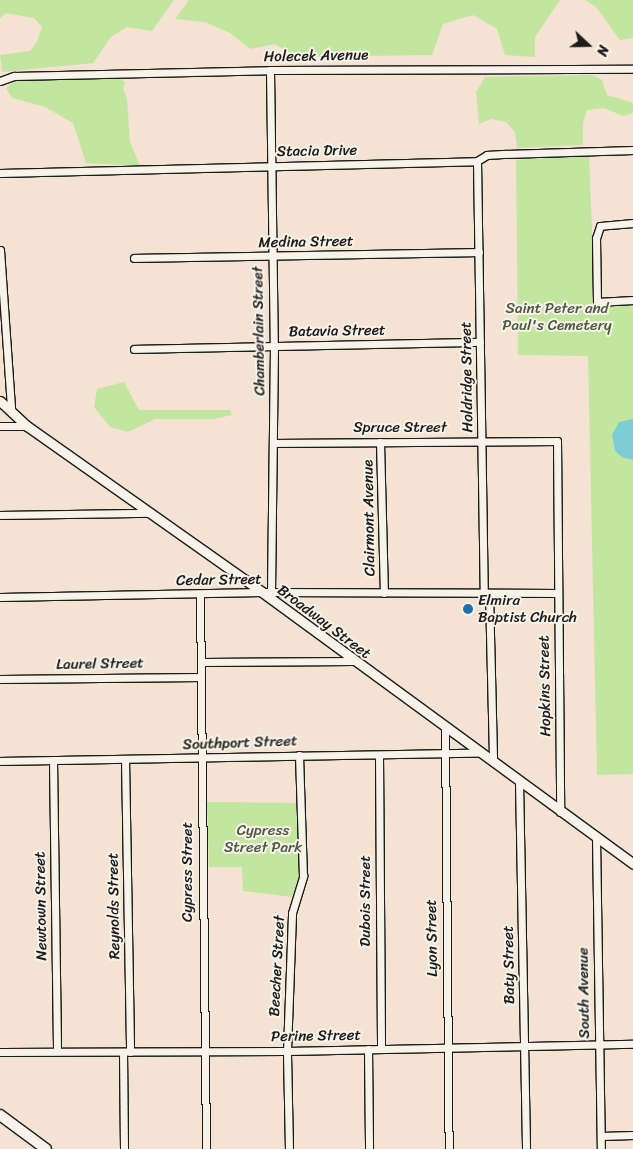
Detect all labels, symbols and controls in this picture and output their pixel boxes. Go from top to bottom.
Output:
north arrow [563,20,613,70]
text: N [589,42,616,60]
street label: Holecek Avenue [264,46,368,66]
street label: Stacia Drive [277,141,357,161]
street label: Medina Street [258,232,354,252]
street label: Chamberlain Street [249,266,269,396]
park label: Saint Peter and Paul's Cemetery [502,299,612,334]
street label: Batavia Street [288,321,386,341]
street label: Holdridge Street [457,321,477,433]
street label: Spruce Street [353,419,447,437]
street label: Clairmont Avenue [359,459,379,577]
street label: Cedar Street [176,570,262,590]
street label: Broadway Street [274,581,374,663]
place label: Elmira Baptist Church [478,591,577,626]
marker: Elmira Baptist Church [462,603,474,615]
street label: Hopkins Street [535,635,555,737]
street label: Laurel Street [56,654,144,674]
street label: Southport Street [182,732,298,754]
park label: Cypress Street Park [224,821,302,856]
street label: Cypress Street [179,822,197,922]
street label: Newtown Street [31,852,51,960]
street label: Reynolds Street [104,852,124,960]
street label: Dubois Street [357,855,375,947]
street label: Lyon Street [422,899,442,977]
street label: Beecher Street [265,915,289,1017]
street label: Baty Street [499,925,519,1005]
street label: South Avenue [574,947,594,1039]
street label: Perine Street [271,1026,361,1046]

